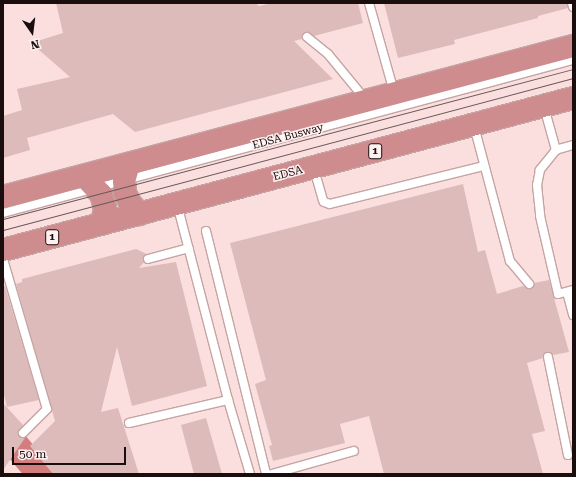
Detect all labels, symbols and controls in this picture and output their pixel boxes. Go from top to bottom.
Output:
north arrow [12,12,52,52]
text: N [29,37,41,51]
street label: EDSA Busway [251,121,325,153]
road number: 1 [368,143,382,159]
street label: EDSA [272,164,304,184]
road number: 1 [45,229,59,245]
scale bar [14,439,128,465]
text: 50 m [19,447,46,461]

